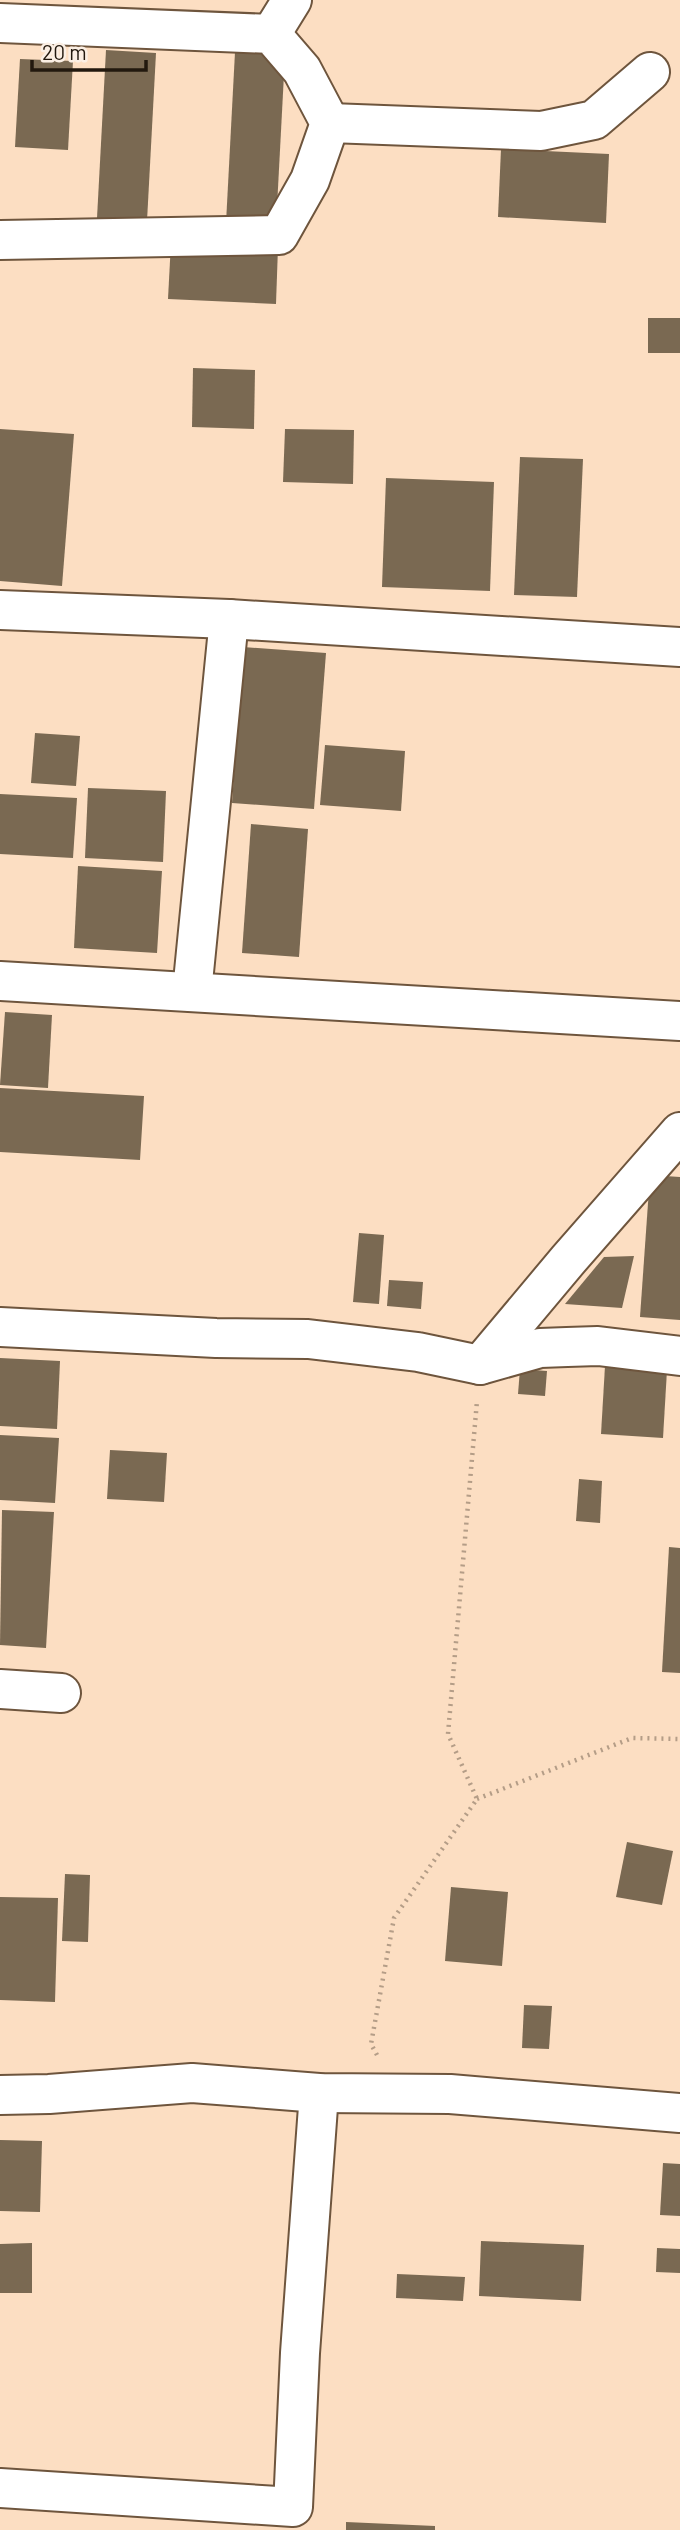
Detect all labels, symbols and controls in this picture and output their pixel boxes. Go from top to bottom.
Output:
scale bar [32,28,145,72]
text: 20 m [42,39,87,64]

